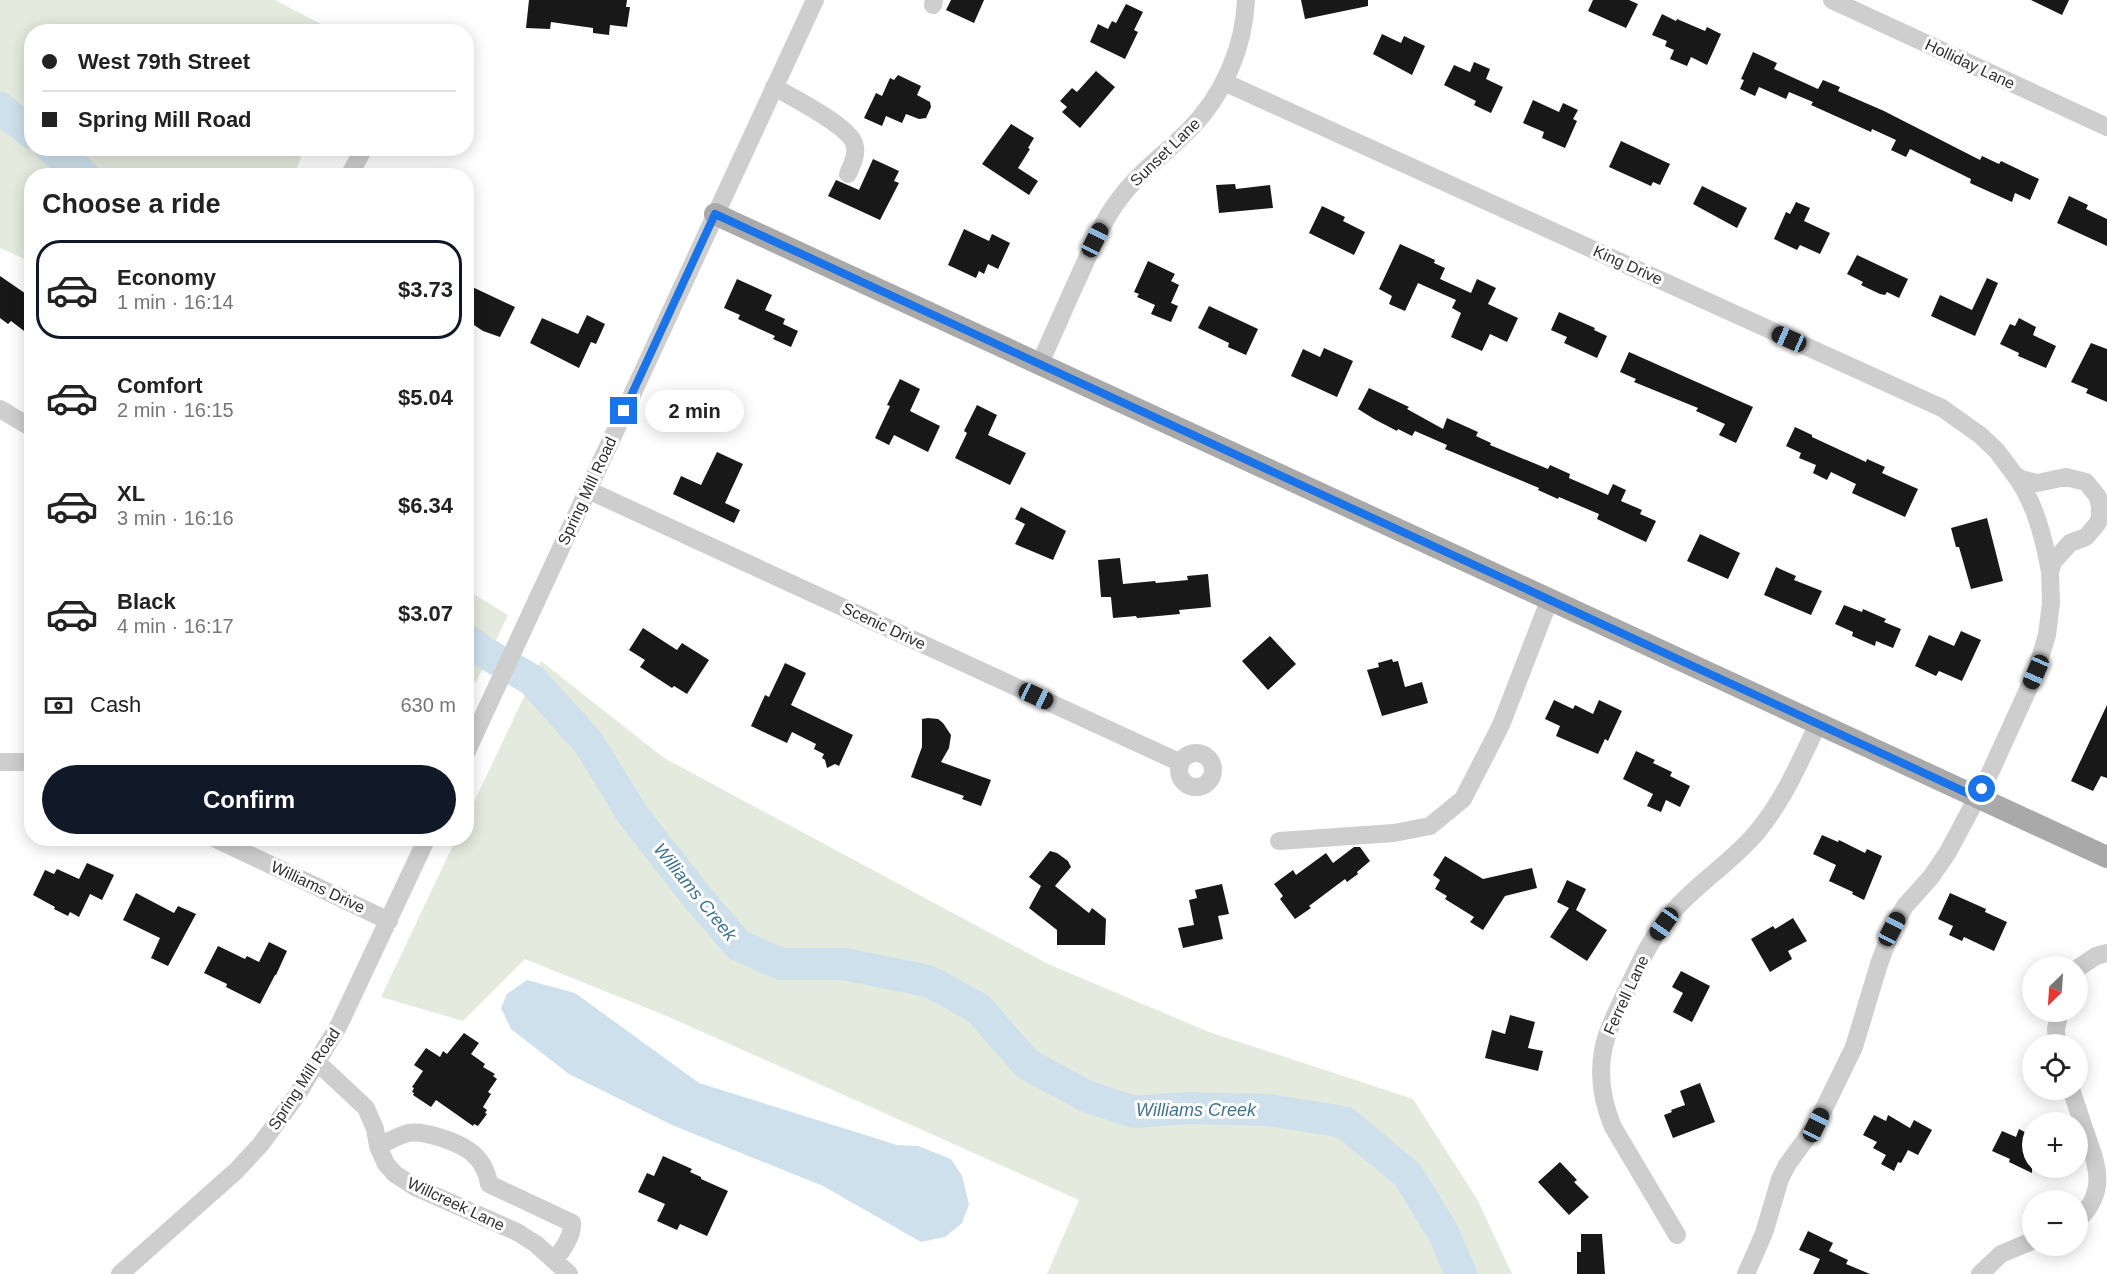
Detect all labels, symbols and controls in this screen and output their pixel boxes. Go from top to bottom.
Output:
street label: Holliday Lane [1922,36,2018,92]
text: West 79th Street [78,49,250,74]
text: Spring Mill Road [78,107,252,132]
street label: Sunset Lane [1127,115,1203,189]
text: Choose a ride [42,189,221,219]
car [1079,220,1111,260]
street label: King Drive [1591,242,1665,288]
icon: car [45,263,99,317]
text: Economy [117,265,216,290]
text: $3.73 [398,277,453,302]
text: 1 min · 16:14 [117,291,234,313]
car [1769,323,1809,355]
icon: car [45,371,99,425]
text: Comfort [117,373,203,398]
text: $5.04 [398,385,453,410]
callout: 2 min [645,390,744,432]
route end [610,397,637,424]
text: 2 min · 16:15 [117,399,234,421]
text: 2 min [668,400,721,422]
street label: Spring Mill Road [554,434,620,548]
icon: car [45,479,99,533]
text: XL [117,481,145,506]
text: $6.34 [398,493,453,518]
text: 3 min · 16:16 [117,507,234,529]
icon: car [45,587,99,641]
text: Black [117,589,176,614]
street label: Scenic Drive [840,599,928,653]
text: $3.07 [398,601,453,626]
text: 4 min · 16:17 [117,615,234,637]
car [2020,652,2052,692]
car [1016,680,1056,712]
icon: cash [42,689,75,722]
text: Cash [90,692,141,717]
text: 630 m [400,694,456,716]
button: Confirm [42,765,456,834]
route start [1968,775,1995,802]
water label: Williams Creek [650,839,741,946]
street label: Williams Drive [268,858,368,916]
car [1646,904,1682,944]
car [1876,909,1908,949]
street label: Ferrell Lane [1600,953,1652,1037]
north arrow [2022,956,2088,1022]
map controls [2022,956,2088,1256]
street label: Spring Mill Road [265,1025,343,1133]
button: locate [2022,1034,2088,1100]
water label: Williams Creek [1136,1100,1257,1120]
car [1800,1105,1832,1145]
button: + [2022,1112,2088,1178]
street label: Willcreek Lane [405,1174,507,1234]
button: − [2022,1190,2088,1256]

